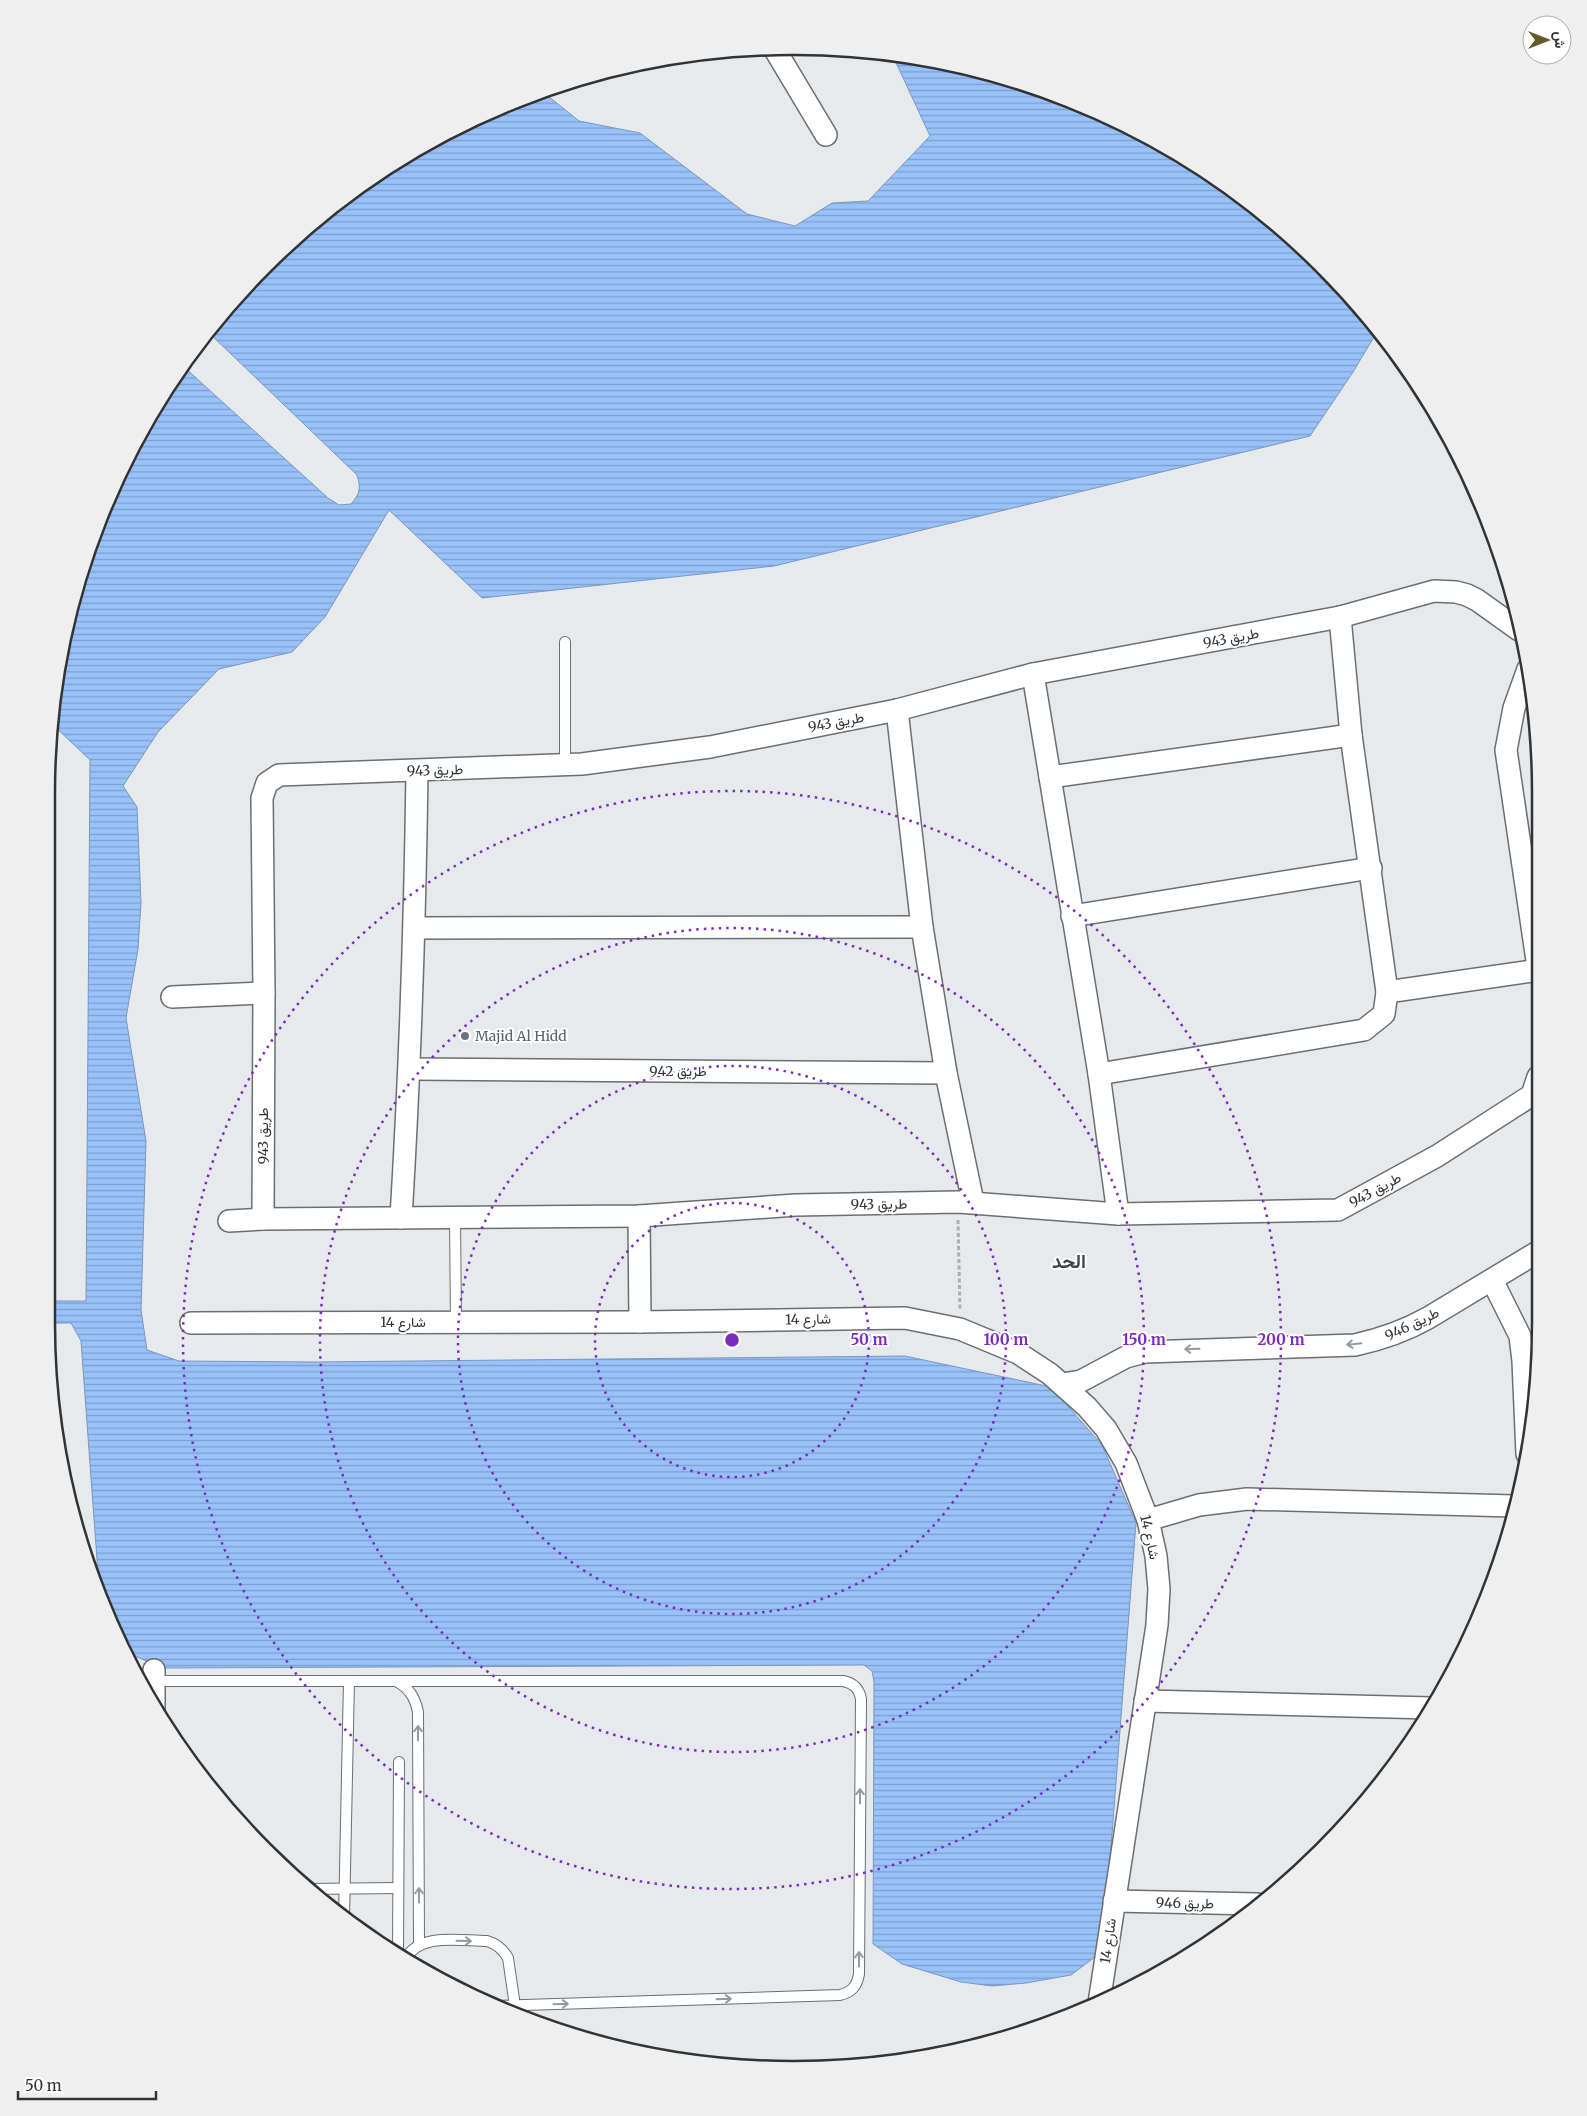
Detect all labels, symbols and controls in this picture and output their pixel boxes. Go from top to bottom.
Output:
north arrow [1522,15,1572,65]
text: ش [1551,32,1569,49]
street label: طريق 943 [1202,624,1260,652]
street label: طريق 943 [807,708,865,736]
street label: طريق 943 [406,760,464,780]
place label: Majid Al Hidd [475,1027,567,1045]
marker: Majid Al Hidd [459,1030,471,1042]
street label: طريق 942 [649,1062,707,1080]
street label: طريق 943 [254,1108,272,1164]
street label: طريق 943 [1346,1168,1404,1212]
street label: طريق 943 [851,1195,907,1213]
district label: الحد [1052,1249,1086,1273]
street label: طريق 946 [1382,1303,1442,1345]
street label: شارع 14 [785,1310,831,1330]
street label: شارع 14 [380,1313,426,1333]
text: 50 m [850,1330,888,1349]
text: 100 m [984,1330,1028,1349]
text: 150 m [1122,1330,1166,1349]
text: 200 m [1257,1330,1305,1349]
centre of rings [723,1331,741,1349]
one-way arrow [1347,1339,1363,1349]
one-way arrow [1184,1345,1200,1354]
street label: شارع 14 [1134,1513,1164,1562]
one-way arrow [413,1725,423,1742]
one-way arrow [855,1788,865,1804]
one-way arrow [414,1888,424,1904]
street label: طريق 946 [1156,1893,1214,1913]
street label: شارع 14 [1096,1917,1122,1965]
one-way arrow [456,1936,472,1946]
one-way arrow [854,1951,864,1967]
one-way arrow [716,1994,732,2004]
one-way arrow [553,2000,569,2009]
scale bar [18,2068,155,2100]
text: 50 m [25,2076,62,2095]

